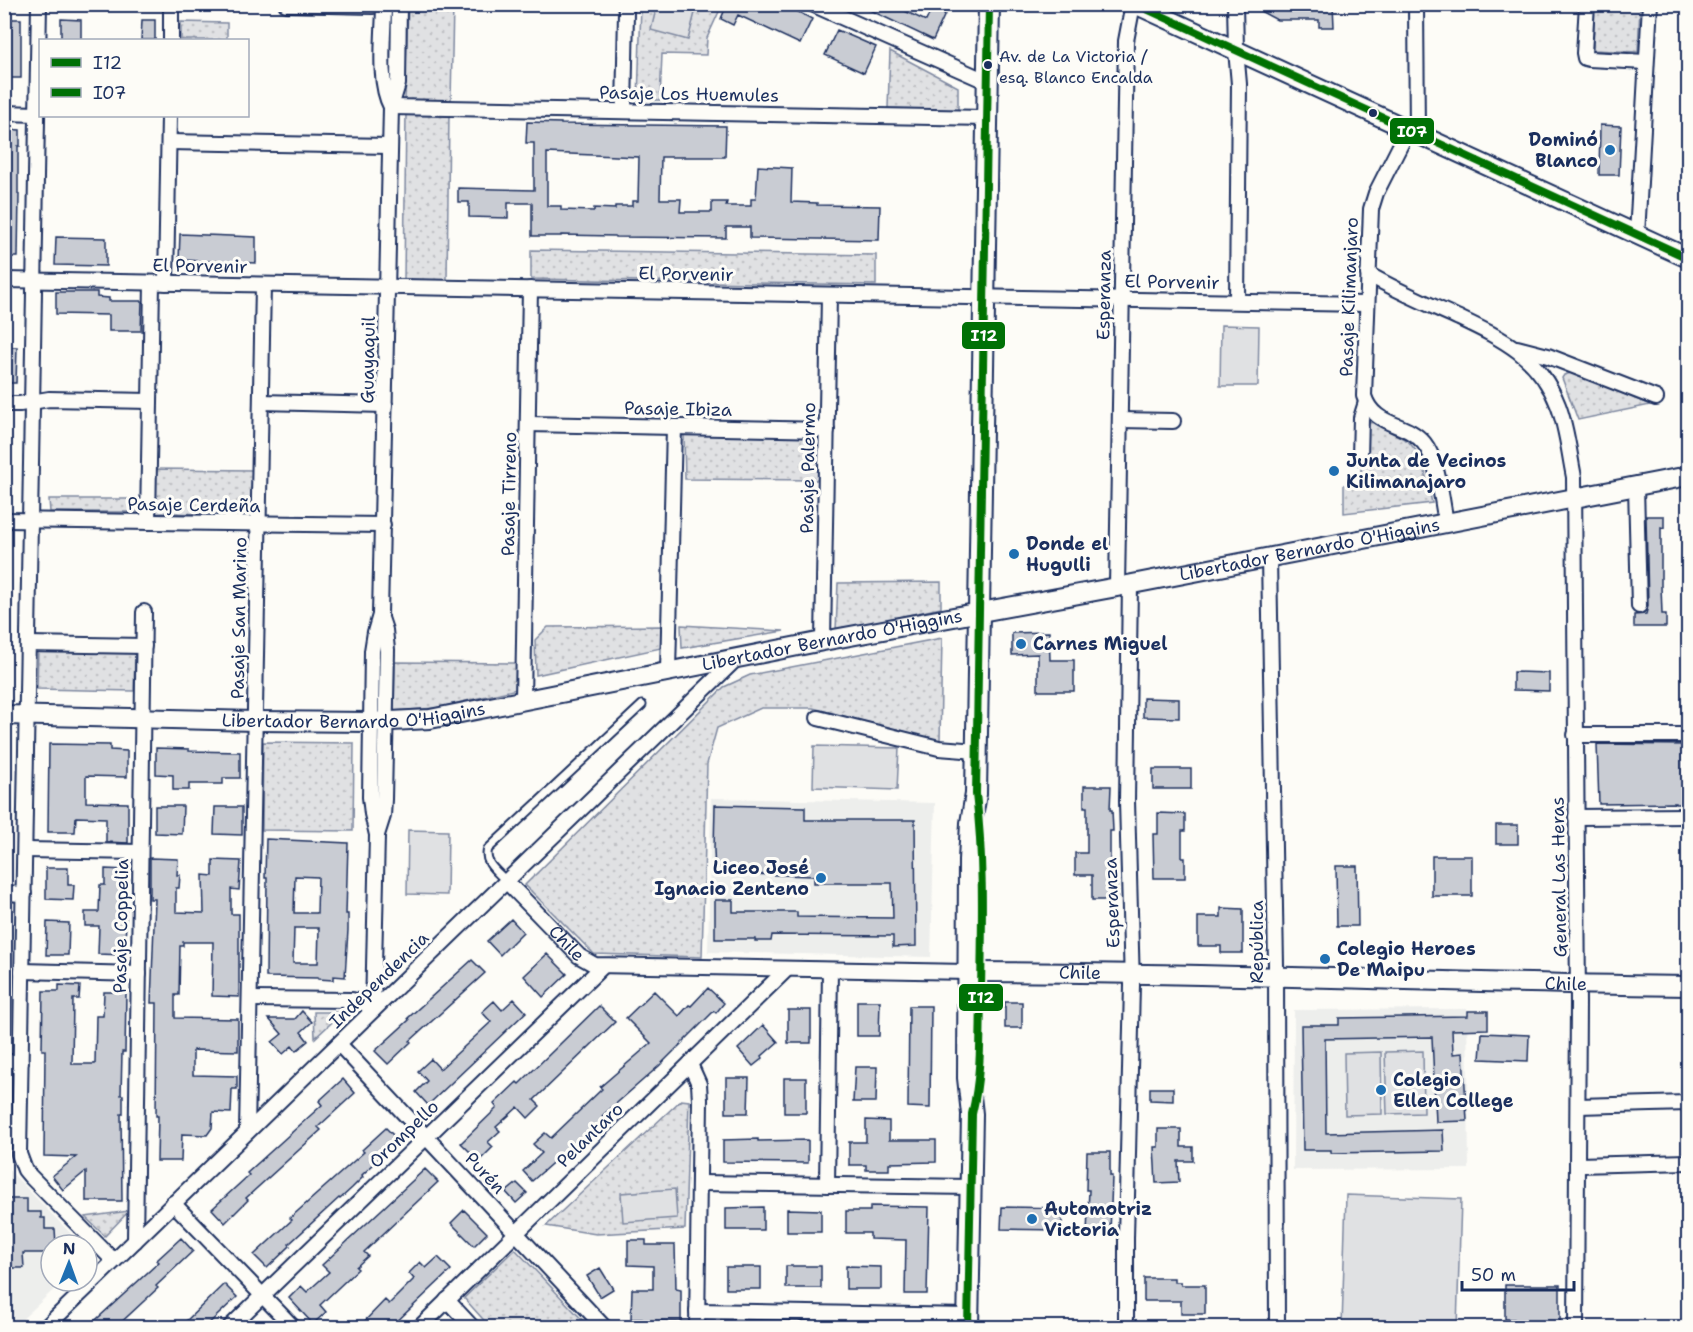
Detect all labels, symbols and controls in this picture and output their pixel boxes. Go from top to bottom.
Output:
legend [39,39,249,117]
place label: Av. de La Victoria / esq. Blanco Encalda [999,46,1153,88]
text: I12 [93,51,122,75]
marker: Av. de La Victoria / esq. Blanco Encalda [982,59,994,71]
street label: Pasaje Los Huemules [599,80,779,108]
text: I07 [93,81,126,105]
unlabelled marker [1367,107,1379,119]
line badge: I07 [1389,117,1435,145]
text: I07 [1397,121,1427,142]
place label: Dominó Blanco [1529,128,1598,173]
marker: Dominó Blanco [1603,143,1617,157]
street label: Pasaje Kilimanjaro [1334,217,1364,377]
street label: Esperanza [1091,250,1117,340]
street label: El Porvenir [152,253,248,279]
street label: El Porvenir [638,261,734,287]
street label: El Porvenir [1124,269,1220,295]
street label: Guayaquil [355,316,381,404]
line badge: I12 [961,321,1006,350]
text: I12 [970,325,998,346]
street label: Pasaje Ibiza [624,396,732,422]
street label: Pasaje Palermo [795,402,821,534]
street label: Pasaje Tirreno [496,432,522,556]
place label: Junta de Vecinos Kilimanajaro [1346,449,1506,494]
marker: Junta de Vecinos Kilimanajaro [1327,464,1341,478]
street label: Pasaje Cerdeña [127,492,261,518]
street label: Libertador Bernardo O'Higgins [1177,513,1442,587]
place label: Donde el Hugulli [1026,532,1108,577]
street label: Pasaje San Marino [226,537,252,699]
marker: Donde el Hugulli [1007,547,1021,561]
street label: Libertador Bernardo O'Higgins [700,604,964,677]
place label: Carnes Miguel [1033,632,1167,656]
marker: Carnes Miguel [1014,637,1028,651]
street label: Libertador Bernardo O'Higgins [221,696,488,734]
street label: General Las Heras [1546,797,1572,957]
place label: Liceo José Ignacio Zenteno [654,856,809,901]
street label: Esperanza [1098,857,1126,949]
street label: Pasaje Coppelia [108,859,134,993]
marker: Liceo José Ignacio Zenteno [814,871,828,885]
street label: República [1245,900,1269,984]
street label: Chile [543,920,590,967]
street label: Independencia [324,926,434,1034]
place label: Colegio Heroes De Maipu [1337,937,1476,982]
marker: Colegio Heroes De Maipu [1318,952,1332,966]
street label: Chile [1059,960,1101,985]
street label: Chile [1544,971,1587,996]
line badge: I12 [958,983,1004,1012]
text: I12 [967,987,995,1008]
place label: Colegio Ellen College [1393,1068,1514,1113]
marker: Colegio Ellen College [1374,1083,1388,1097]
street label: Orompello [364,1095,444,1173]
street label: Pelantaro [551,1097,629,1173]
street label: Purén [460,1147,510,1199]
place label: Automotriz Victoria [1044,1197,1152,1242]
marker: Automotriz Victoria [1025,1212,1039,1226]
north arrow [39,1233,99,1293]
text: N [63,1238,76,1259]
scale bar [1462,1254,1574,1292]
text: 50 m [1471,1263,1516,1287]

